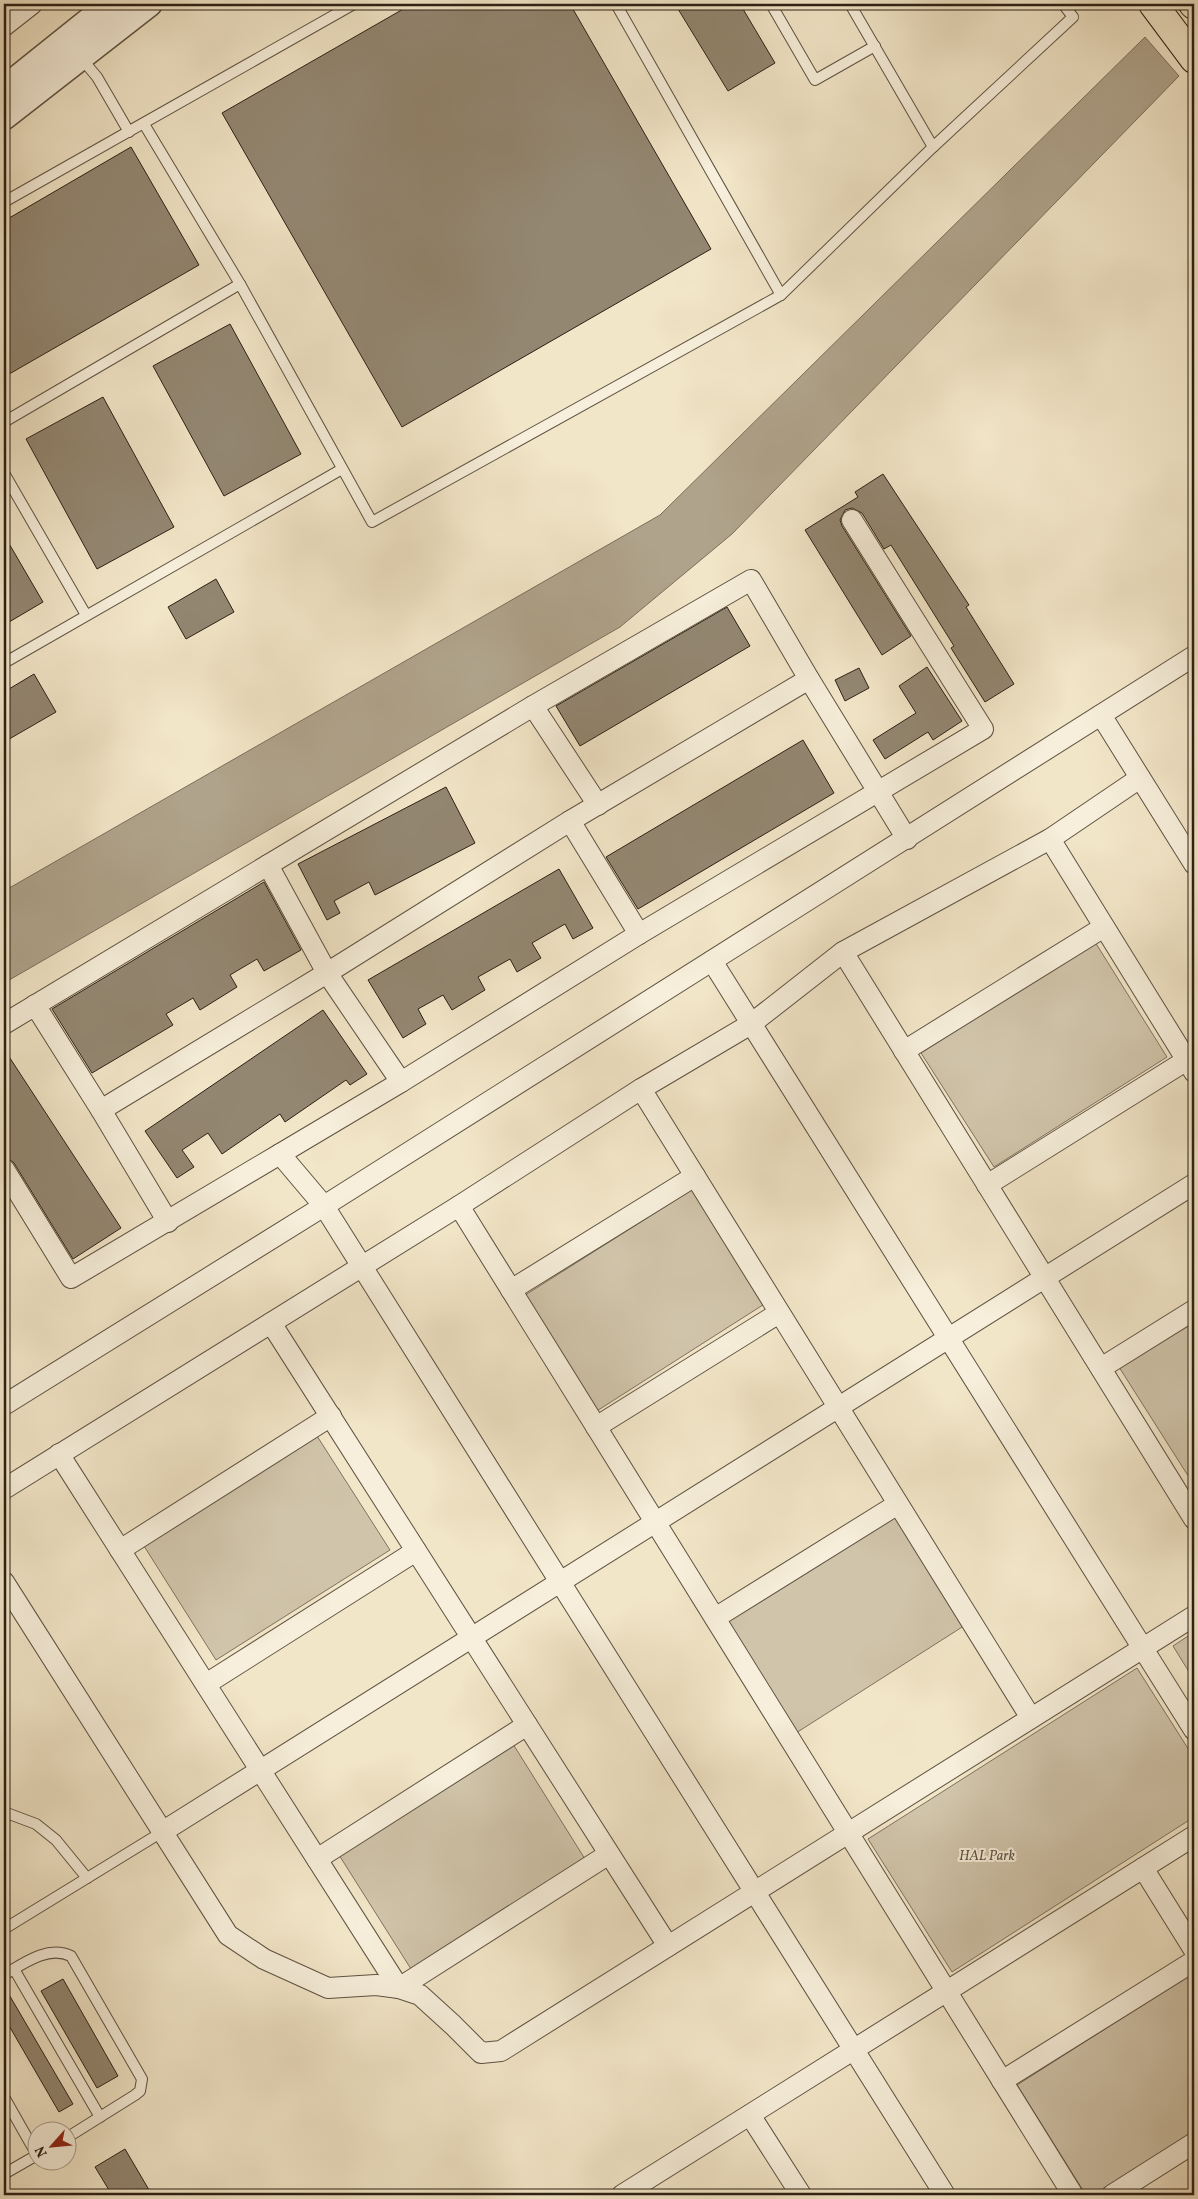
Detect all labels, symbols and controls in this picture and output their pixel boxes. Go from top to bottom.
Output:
park label: HAL Park [959,1847,1016,1866]
north arrow [28,2122,78,2172]
text: N [31,2142,53,2160]

